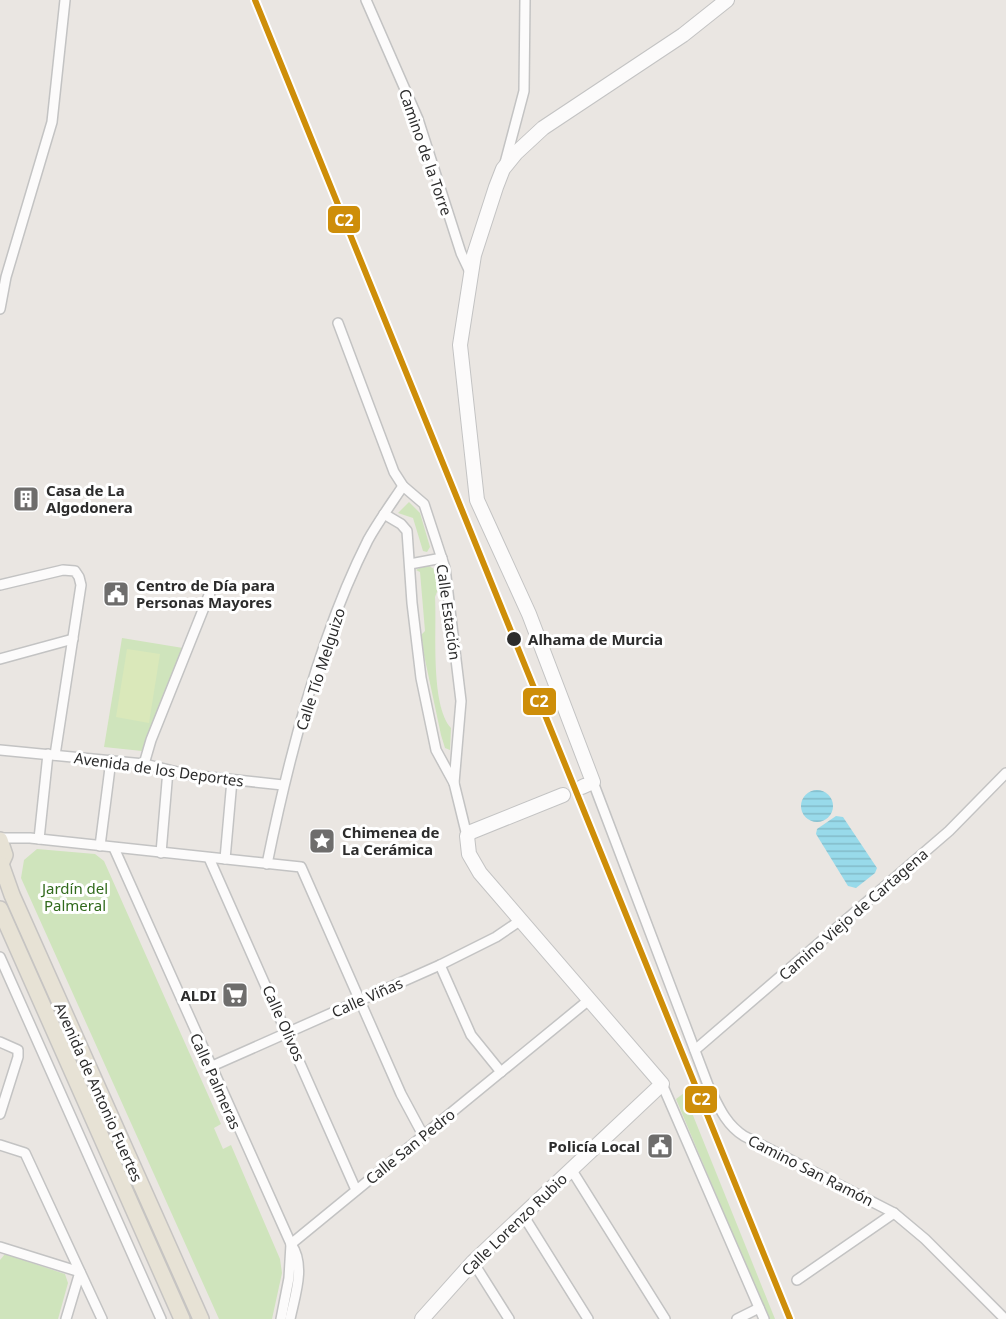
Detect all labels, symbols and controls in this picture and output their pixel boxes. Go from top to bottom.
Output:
street label: Camino de la Torre [395,86,457,218]
line badge: C2 [327,205,361,234]
text: C2 [334,209,354,231]
place label: Casa de La Algodonera [46,480,133,517]
building icon: Casa de La Algodonera [11,484,41,514]
street label: Calle Estación [432,563,466,661]
place label: Centro de Día para Personas Mayores [136,575,275,612]
public building icon: Centro de Día para Personas Mayores [101,579,131,609]
street label: Calle Tío Melguizo [291,605,349,733]
place label: Alhama de Murcia [528,629,663,649]
marker: Alhama de Murcia [505,630,523,648]
line badge: C2 [522,687,557,716]
text: C2 [529,690,549,712]
street label: Avenida de los Deportes [73,747,245,791]
place label: Chimenea de La Cerámica [342,822,440,859]
place icon: Chimenea de La Cerámica [307,826,337,856]
street label: Camino Viejo de Cartagena [774,844,932,984]
park label: Jardín del Palmeral [40,878,108,915]
street label: Calle Viñas [328,972,406,1022]
supermarket icon: ALDI [220,980,250,1010]
street label: Calle Olivos [258,982,310,1064]
place label: ALDI [180,985,216,1005]
street label: Avenida de Antonio Fuertes [50,999,148,1185]
street label: Calle Palmeras [186,1030,246,1132]
line badge: C2 [684,1085,718,1114]
text: C2 [691,1088,711,1110]
street label: Calle San Pedro [361,1104,459,1188]
street label: Camino San Ramón [745,1130,877,1210]
public building icon: Policía Local [645,1131,675,1161]
place label: Policía Local [548,1136,640,1156]
street label: Calle Lorenzo Rubio [457,1168,571,1280]

